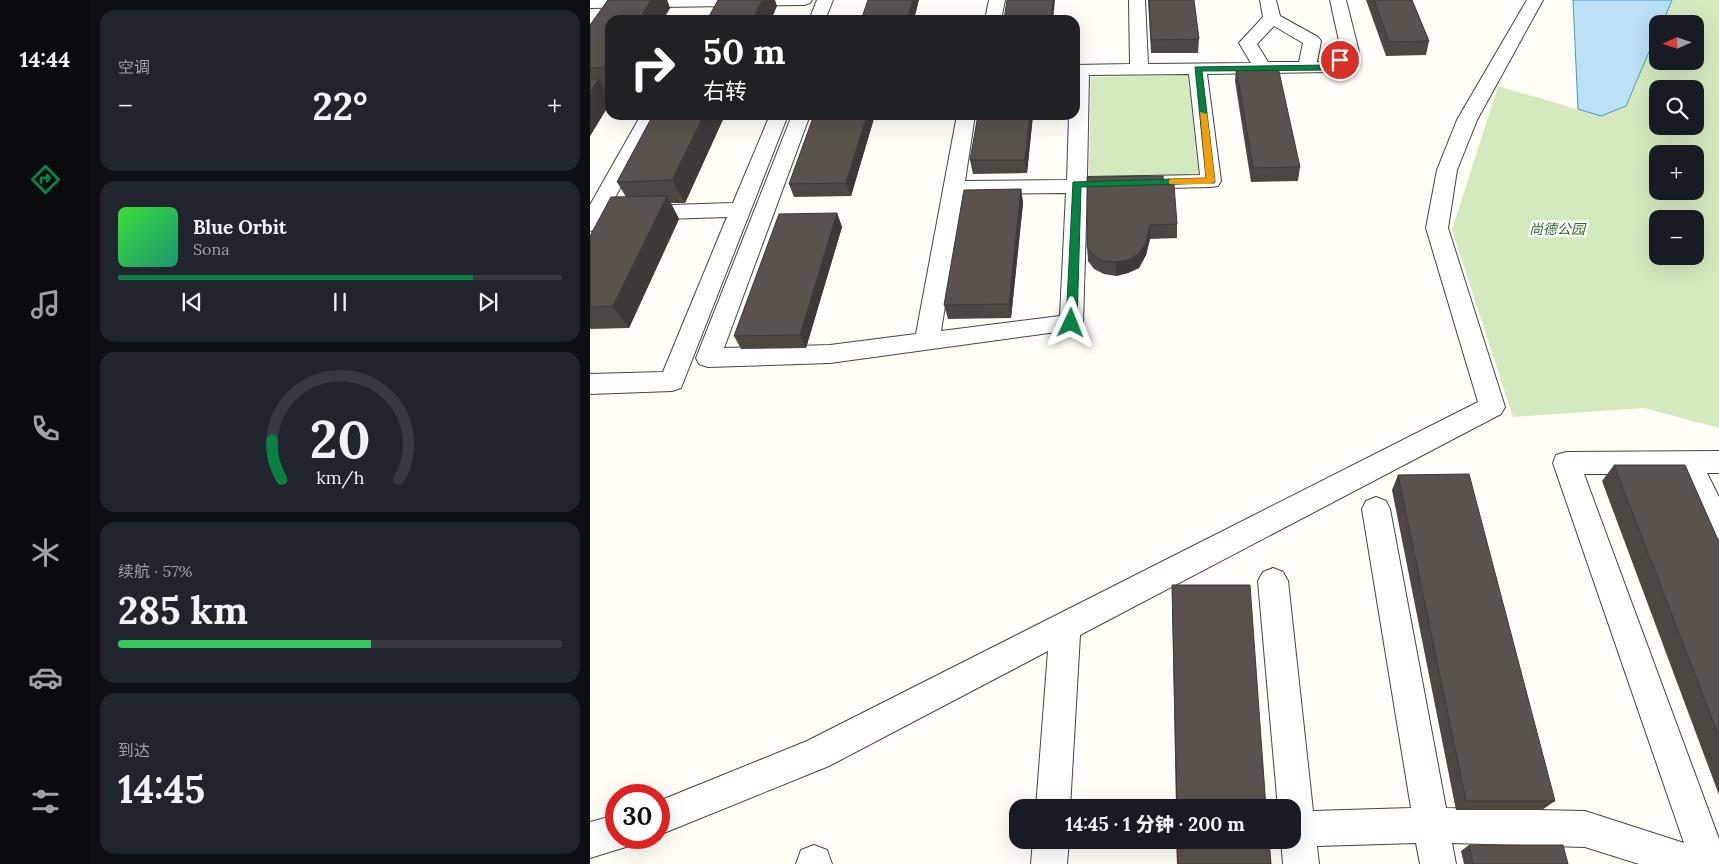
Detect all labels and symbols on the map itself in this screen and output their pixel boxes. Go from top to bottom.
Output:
north arrow [1649,15,1704,70]
pin [1319,39,1361,81]
park label: 尚德公园 [1529,220,1587,238]
position arrow [1044,296,1096,348]
speed limit sign: 30 [605,784,670,849]

